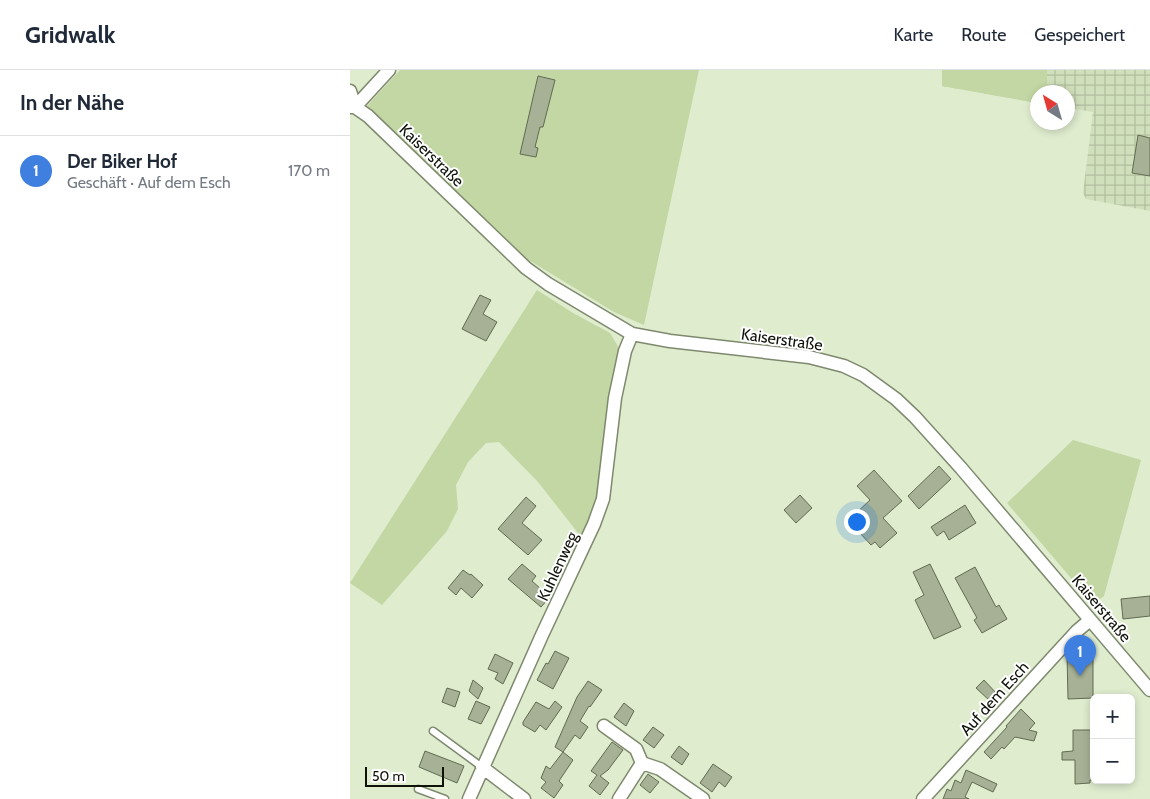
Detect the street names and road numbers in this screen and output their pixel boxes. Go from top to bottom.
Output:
street label: Kaiserstraße [396,120,468,191]
street label: Kaiserstraße [740,324,824,355]
street label: Kuhlenweg [533,528,582,604]
street label: Kaiserstraße [1068,571,1135,646]
street label: Auf dem Esch [956,657,1033,739]

